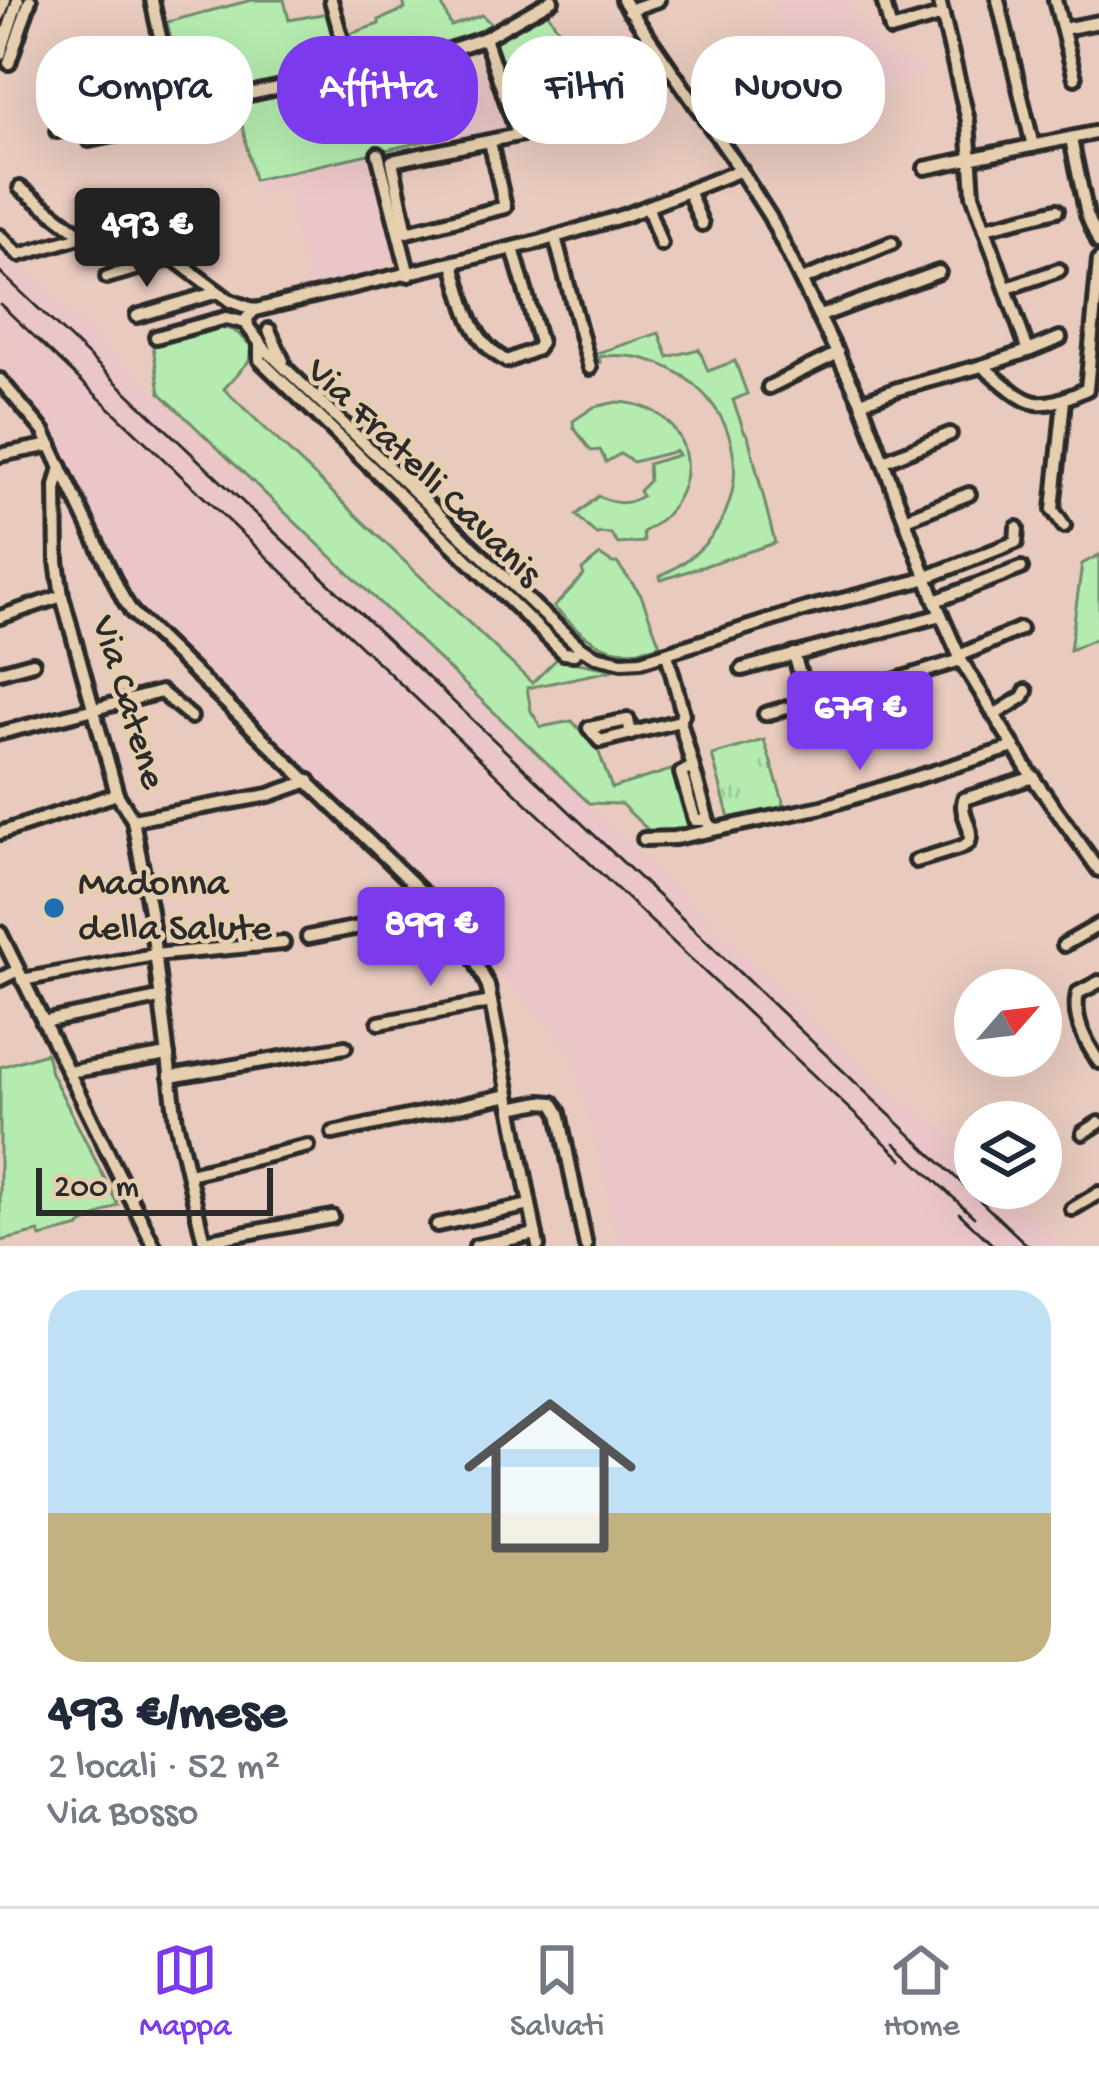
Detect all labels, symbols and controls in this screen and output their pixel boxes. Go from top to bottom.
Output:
chip: Compra [36,36,253,144]
chip: Affitta [277,36,478,144]
chip: Filtri [502,36,667,144]
chip: Nuovo [691,36,885,144]
pin: 493 € [63,188,231,290]
text: 493 € [102,204,192,250]
street label: Via Fratelli Cavanis [294,349,551,599]
street label: Via Catene [78,610,174,796]
pin: 679 € [776,671,944,773]
text: 679 € [814,687,906,733]
place label: Madonna della Salute [78,863,273,954]
pin: 899 € [347,887,515,989]
marker: Madonna della Salute [41,895,67,921]
text: 899 € [385,903,477,949]
north arrow [954,969,1062,1077]
map controls [954,969,1062,1209]
button: layers [954,1101,1062,1209]
scale bar [36,1162,273,1215]
text: 200 m [54,1170,139,1208]
icon: home [442,1368,658,1584]
text: 493 €/mese [48,1686,286,1746]
text: 2 locali · 52 m² [48,1746,280,1792]
text: Via Bosso [48,1792,198,1838]
tab: Mappa [139,1937,231,2047]
tab: Salvati [510,1937,604,2047]
tab: Home [883,1937,960,2047]

